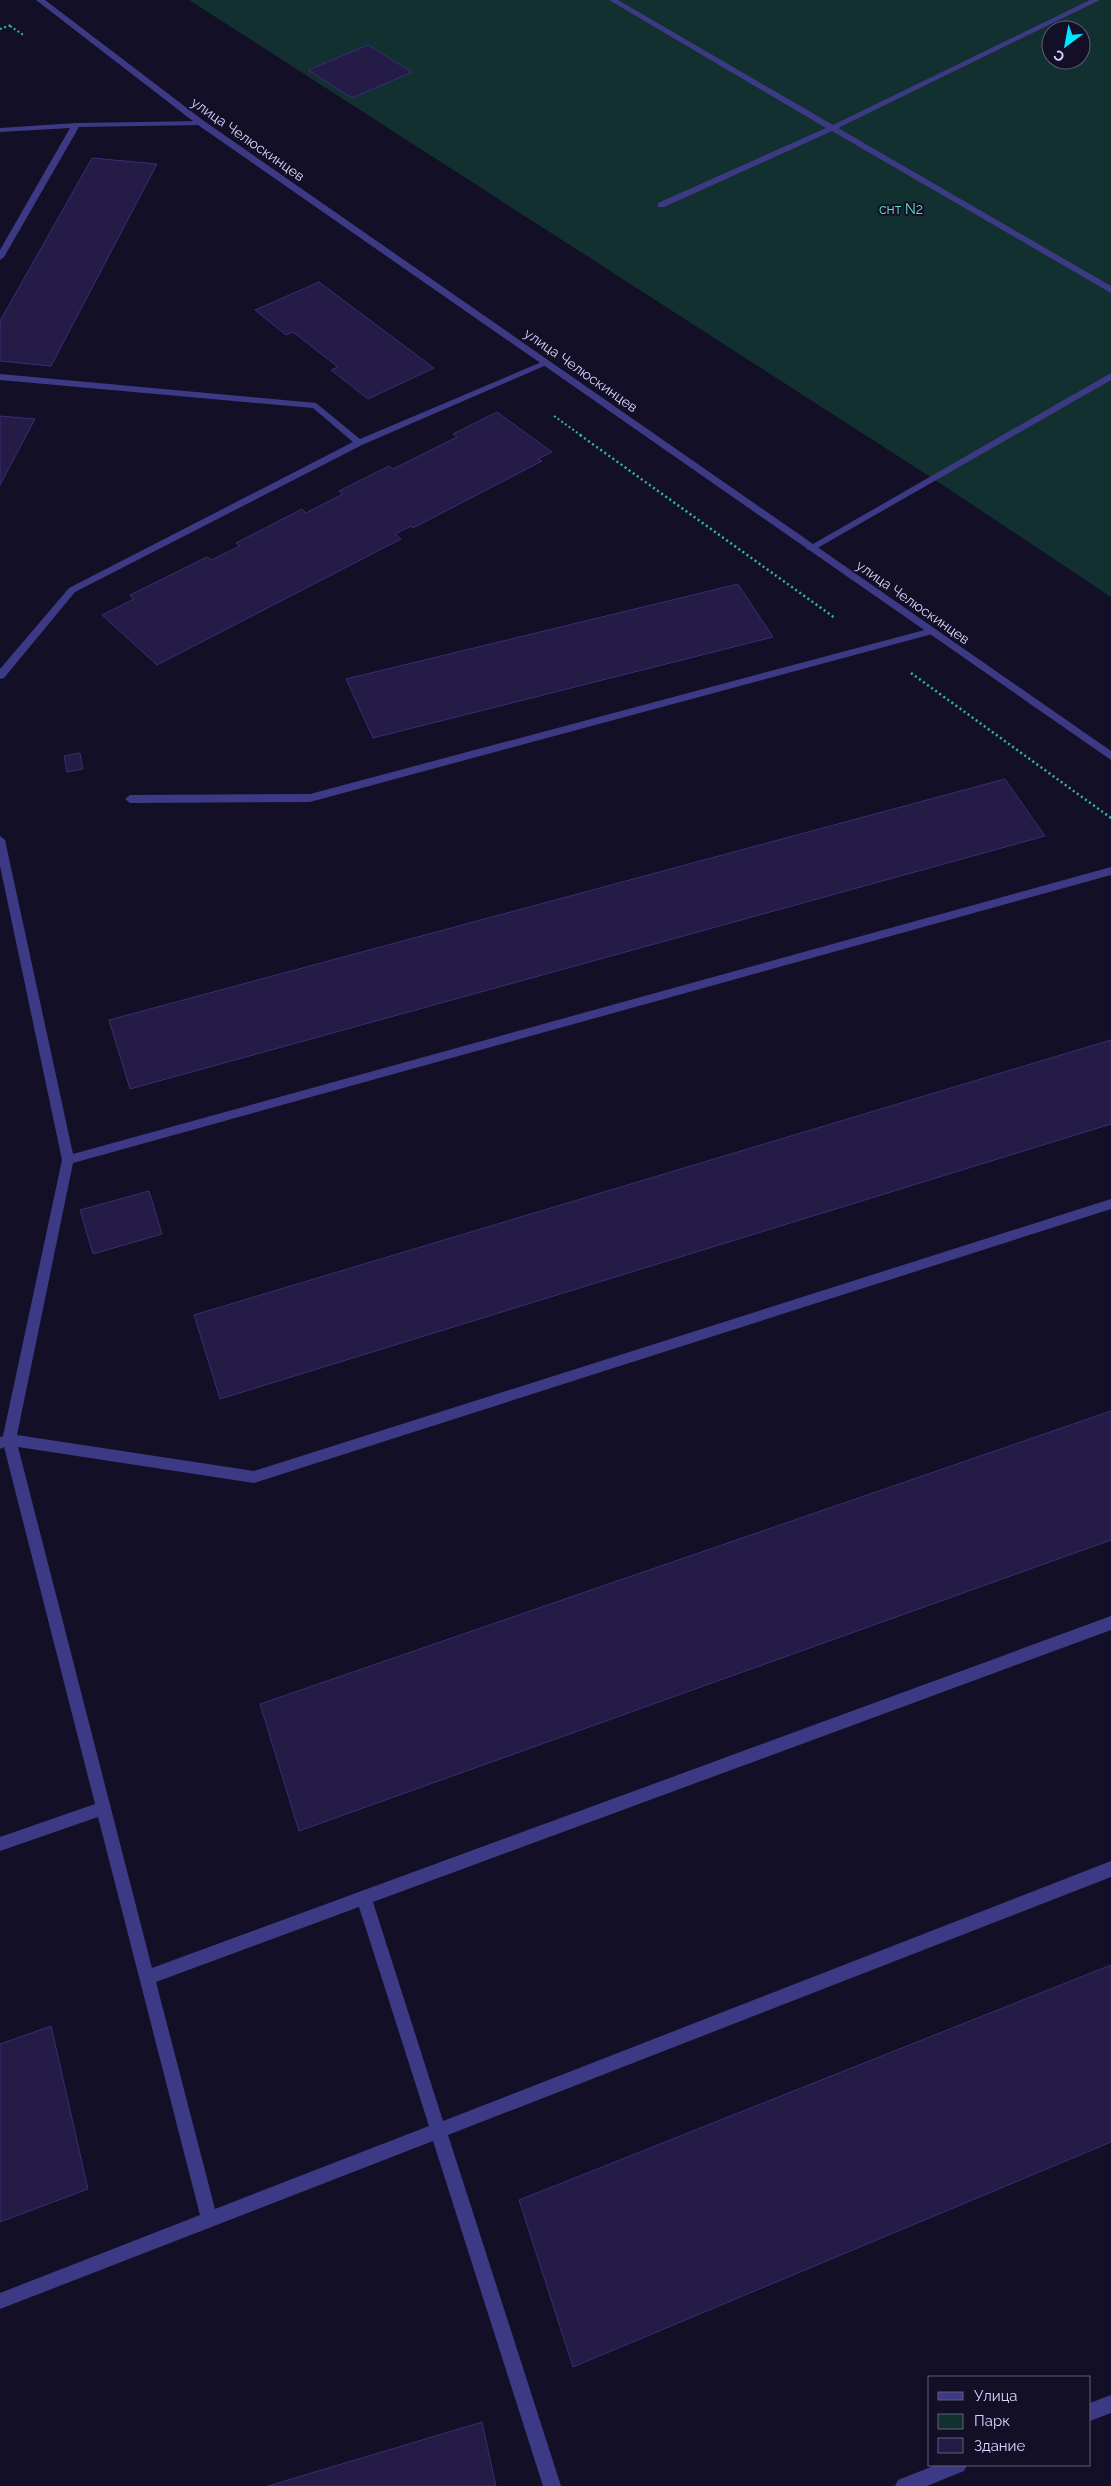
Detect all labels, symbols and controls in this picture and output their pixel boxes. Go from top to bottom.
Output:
north arrow [1041,20,1091,70]
text: С [1050,46,1067,65]
street label: улица Челюскинцев [188,94,308,184]
park label: снт N2 [879,201,923,217]
street label: улица Челюскинцев [521,325,641,415]
street label: улица Челюскинцев [853,557,973,647]
legend [928,2376,1091,2466]
text: Улица [974,2387,1018,2405]
text: Парк [974,2412,1010,2430]
text: Здание [974,2437,1026,2455]

